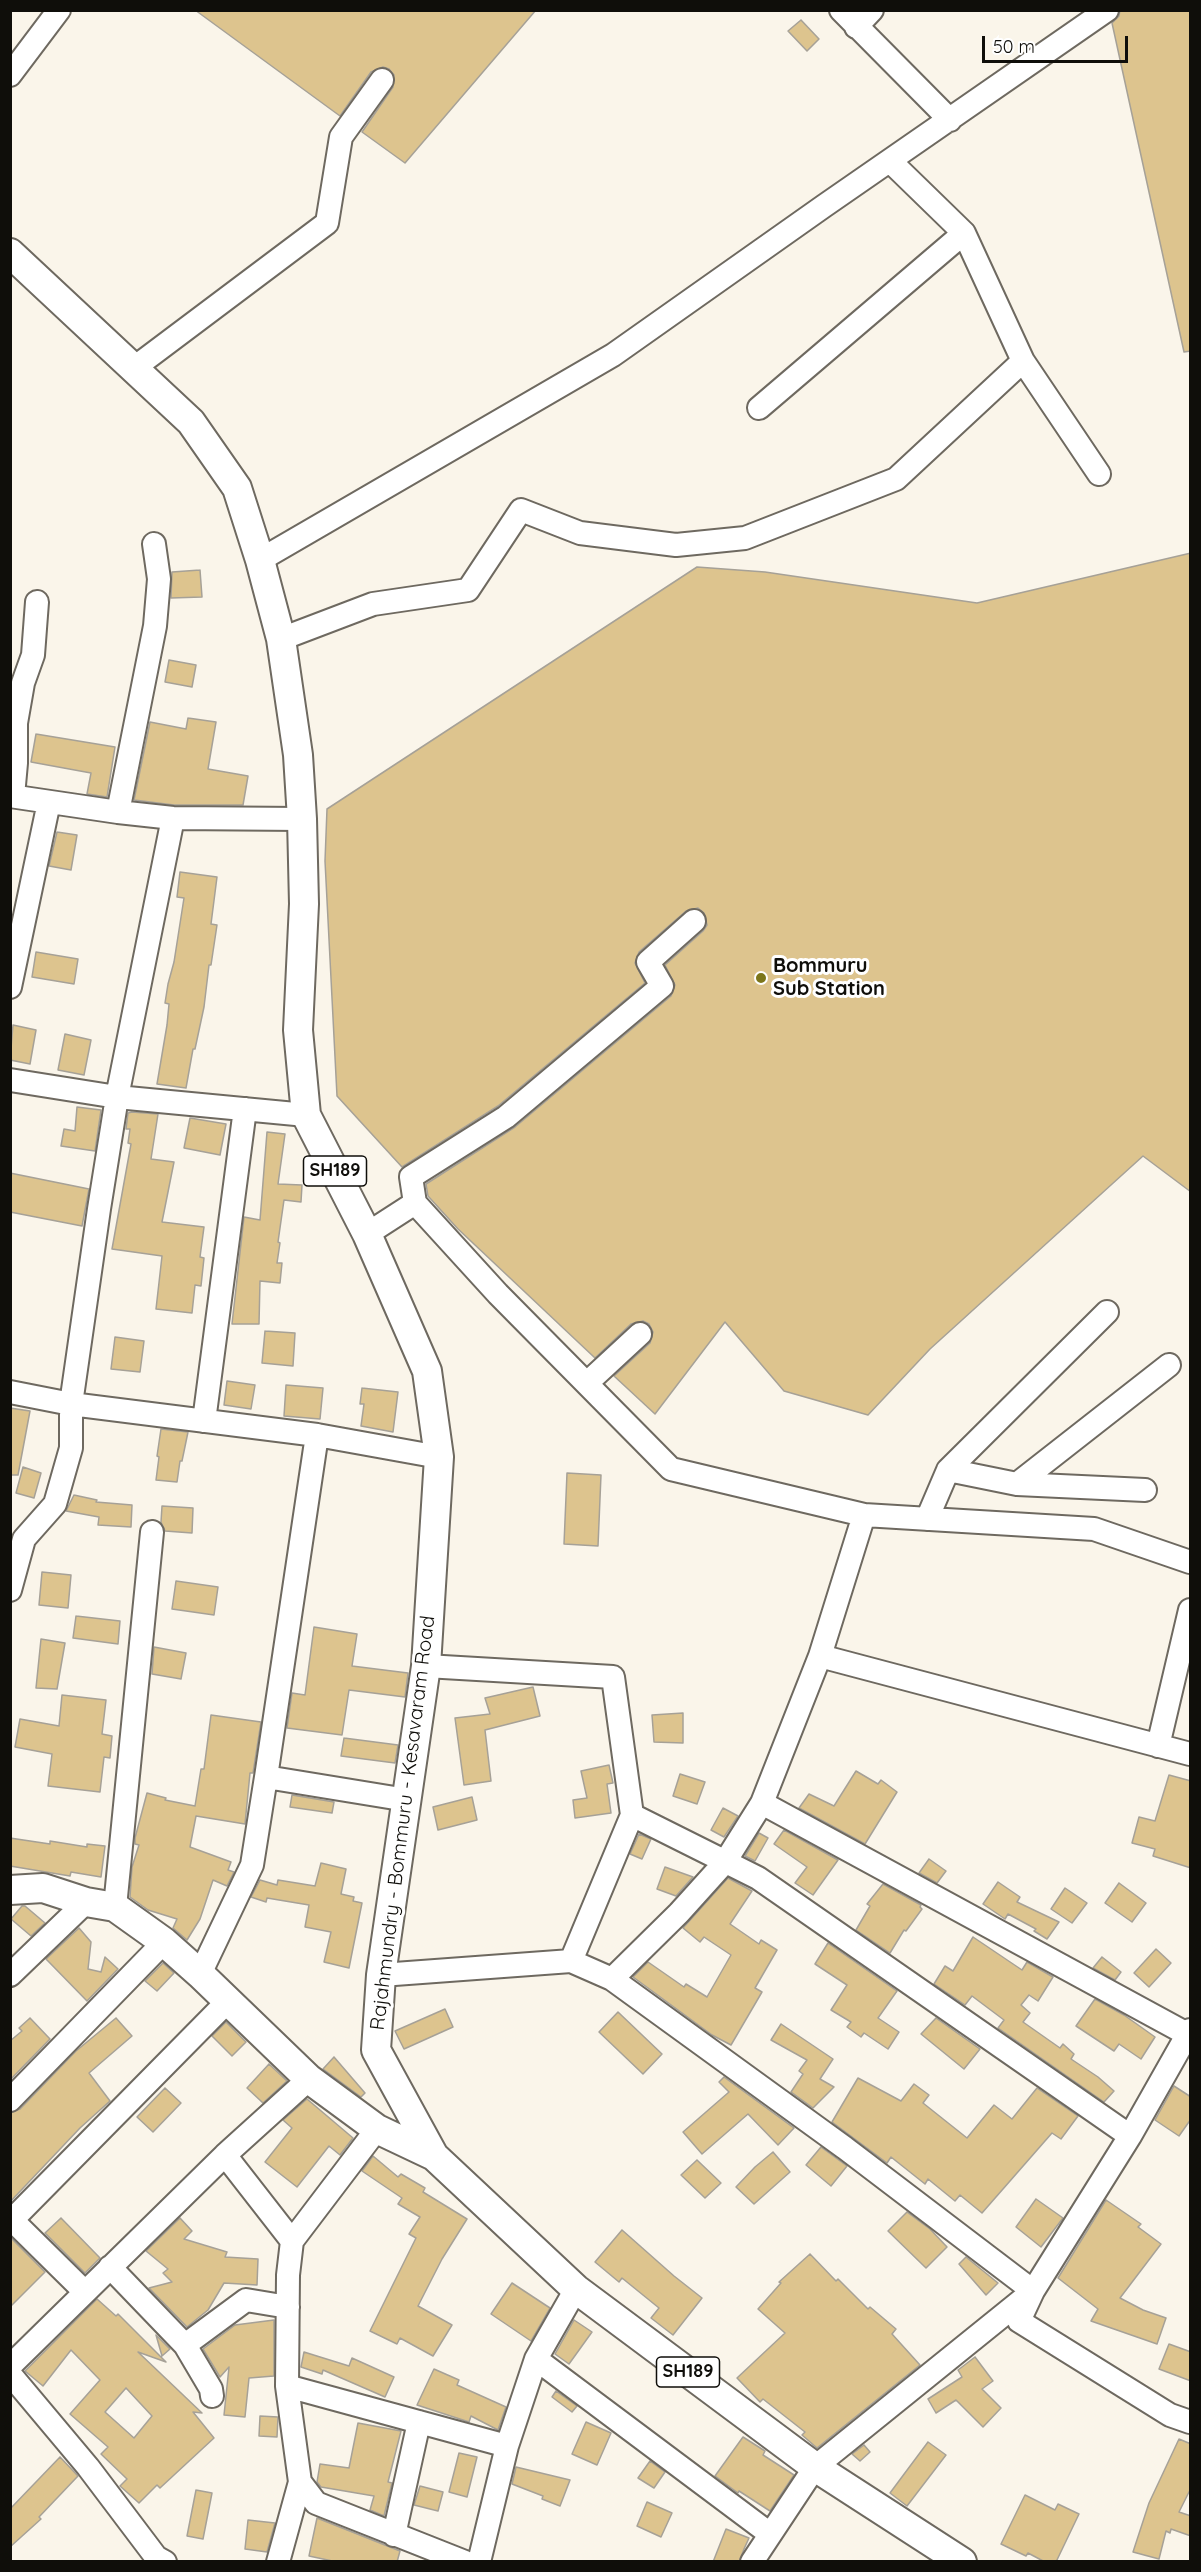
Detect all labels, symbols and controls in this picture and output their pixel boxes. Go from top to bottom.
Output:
scale bar [985,24,1130,62]
text: 50 m [993,35,1035,58]
place label: Bommuru Sub Station [773,954,885,1001]
marker: Bommuru Sub Station [754,971,768,985]
road number: SH189 [304,1156,366,1186]
street label: Rajahmundry - Bommuru - Kesavaram Road [366,1614,440,2032]
road number: SH189 [656,2357,720,2387]

